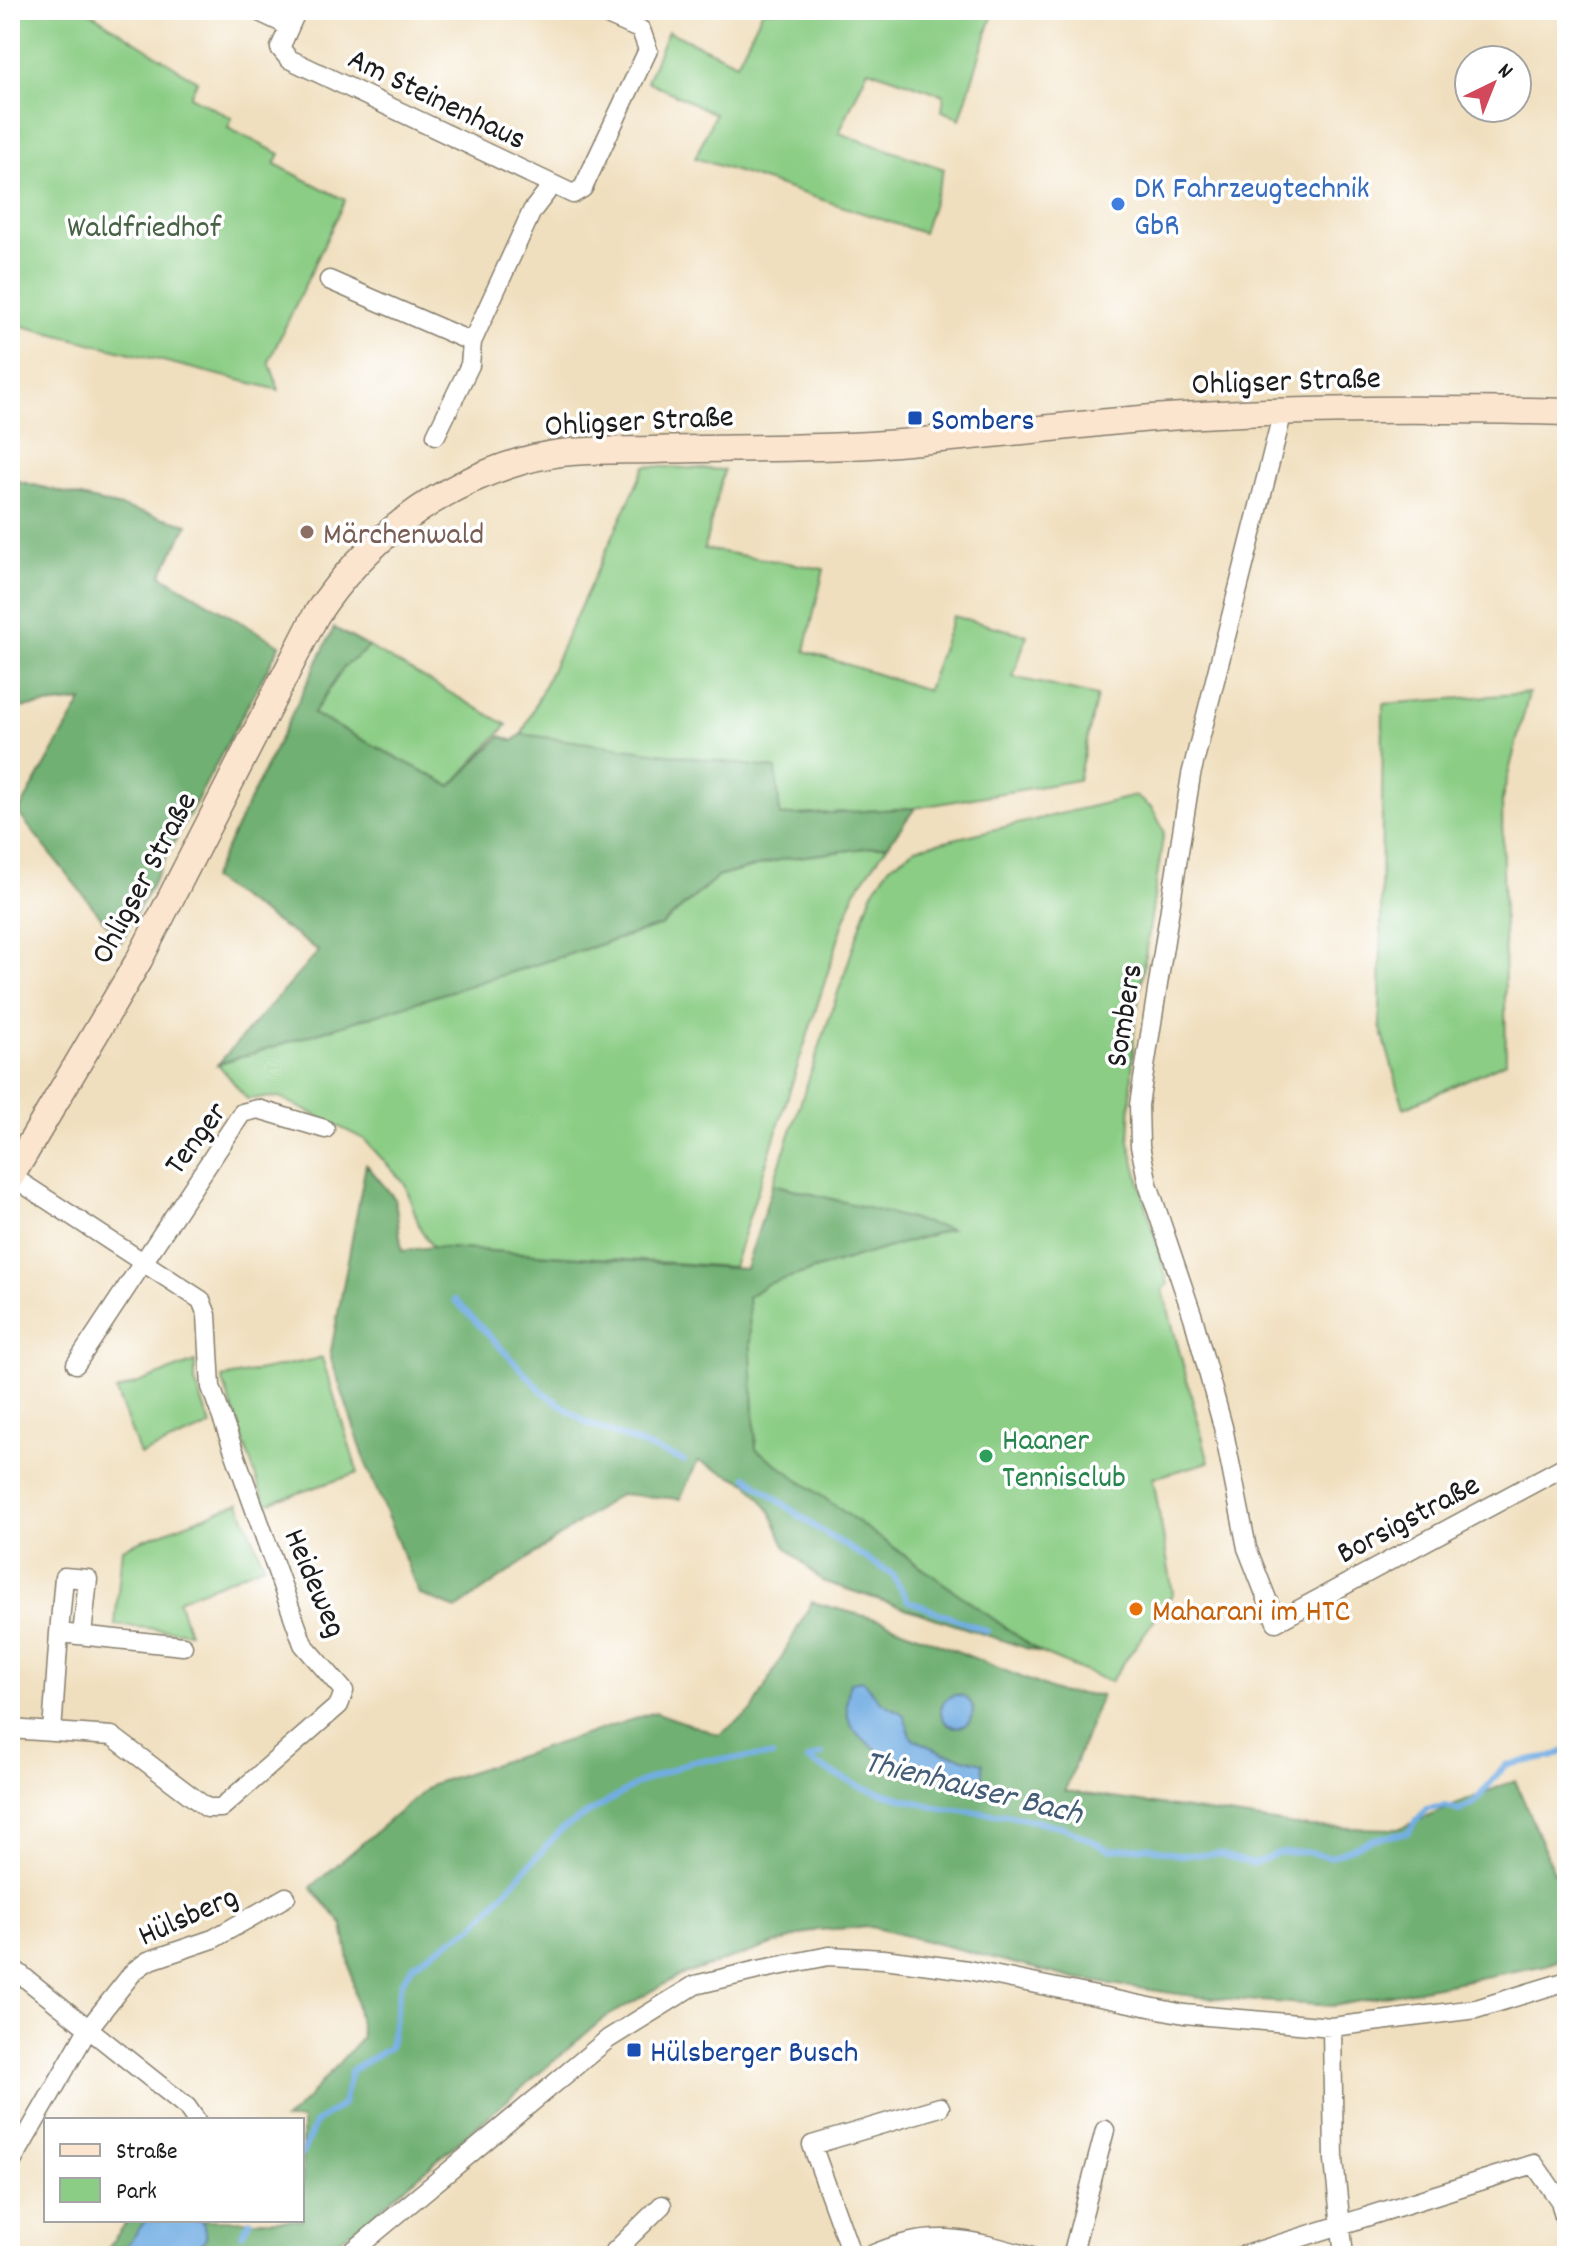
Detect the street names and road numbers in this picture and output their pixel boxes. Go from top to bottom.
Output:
street label: Am Steinenhaus [339,38,533,165]
street label: Ohligser Straße [1191,358,1382,410]
street label: Ohligser Straße [544,396,735,452]
street label: Ohligser Straße [82,785,211,974]
street label: Sombers [1096,961,1158,1071]
street label: Tenger [155,1093,241,1186]
street label: Borsigstraße [1330,1464,1489,1578]
street label: Heideweg [269,1522,356,1645]
street label: Hülsberg [132,1876,246,1961]

